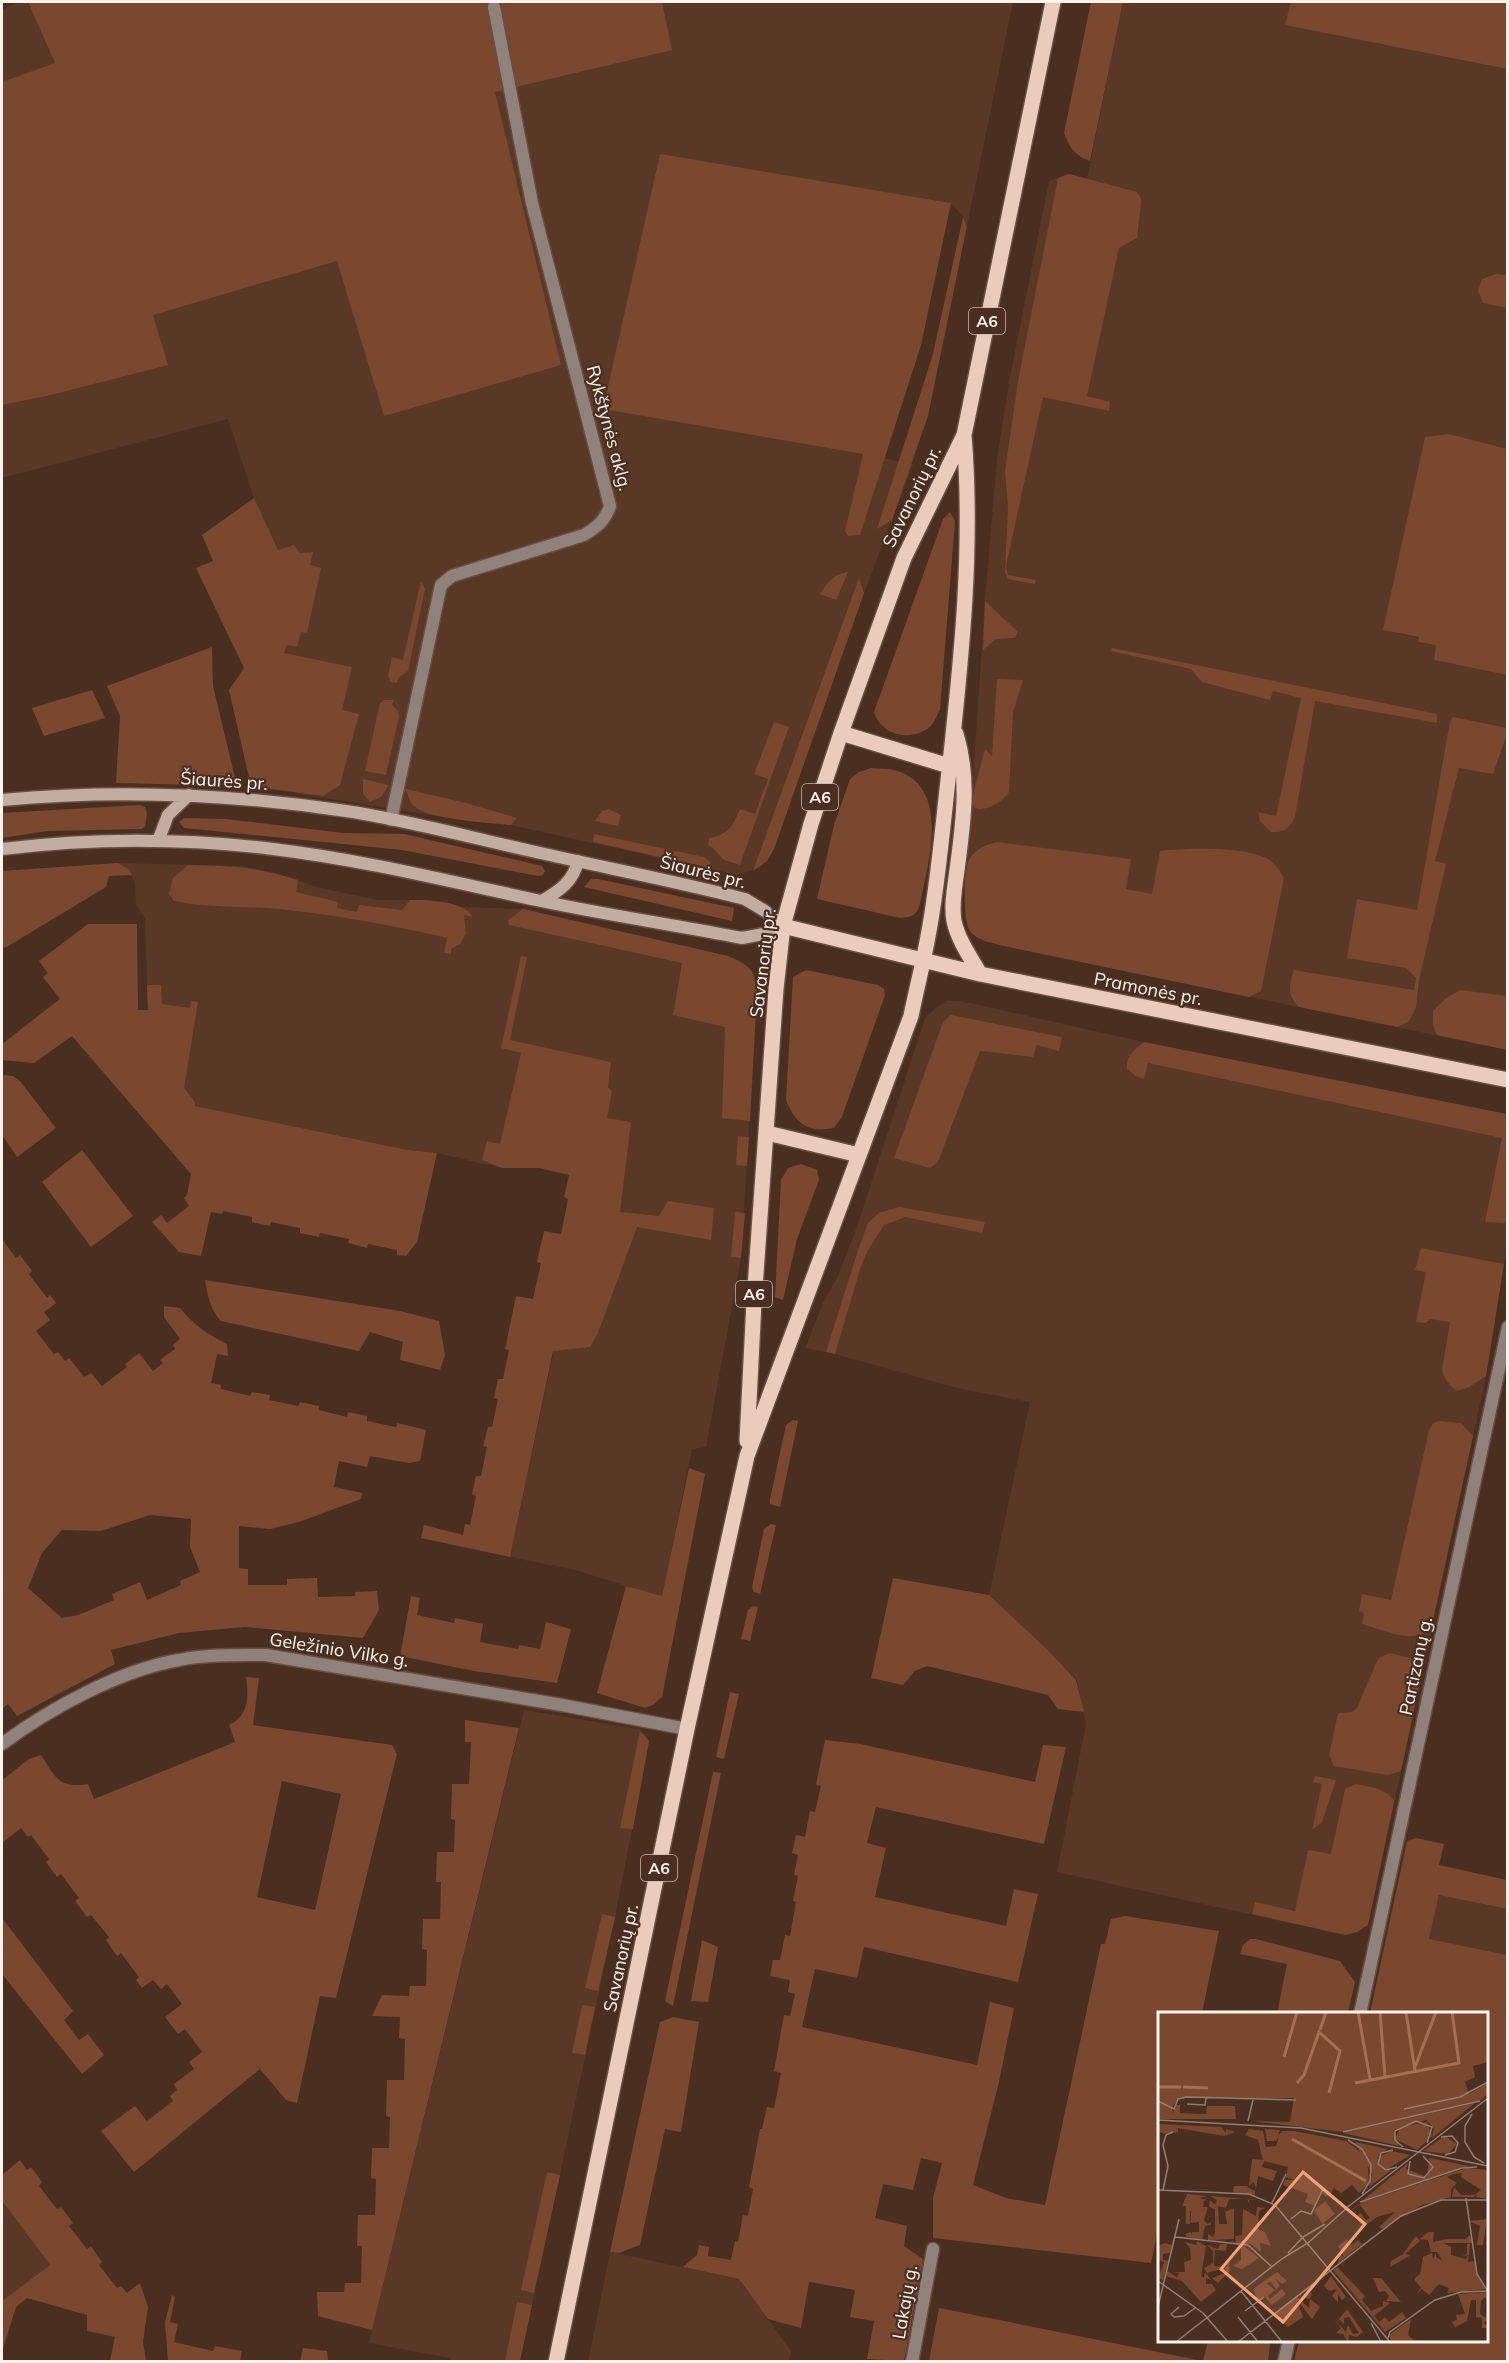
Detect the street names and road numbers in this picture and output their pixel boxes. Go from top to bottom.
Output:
road number: A6 [969,308,1005,334]
street label: Rykštynės aklg. [582,362,637,493]
street label: Savanorių pr. [877,442,946,551]
street label: Šiaurės pr. [180,766,269,795]
road number: A6 [802,784,838,810]
street label: Šiaurės pr. [658,850,748,893]
street label: Savanorių pr. [744,907,781,1019]
street label: Pramonės pr. [1092,967,1204,1010]
road number: A6 [736,1281,772,1307]
street label: Partizanų g. [1394,1614,1437,1717]
street label: Geležinio Vilko g. [268,1627,410,1672]
road number: A6 [641,1855,677,1881]
street label: Savanorių pr. [598,1902,643,2014]
street label: Lakajų g. [887,2263,922,2341]

